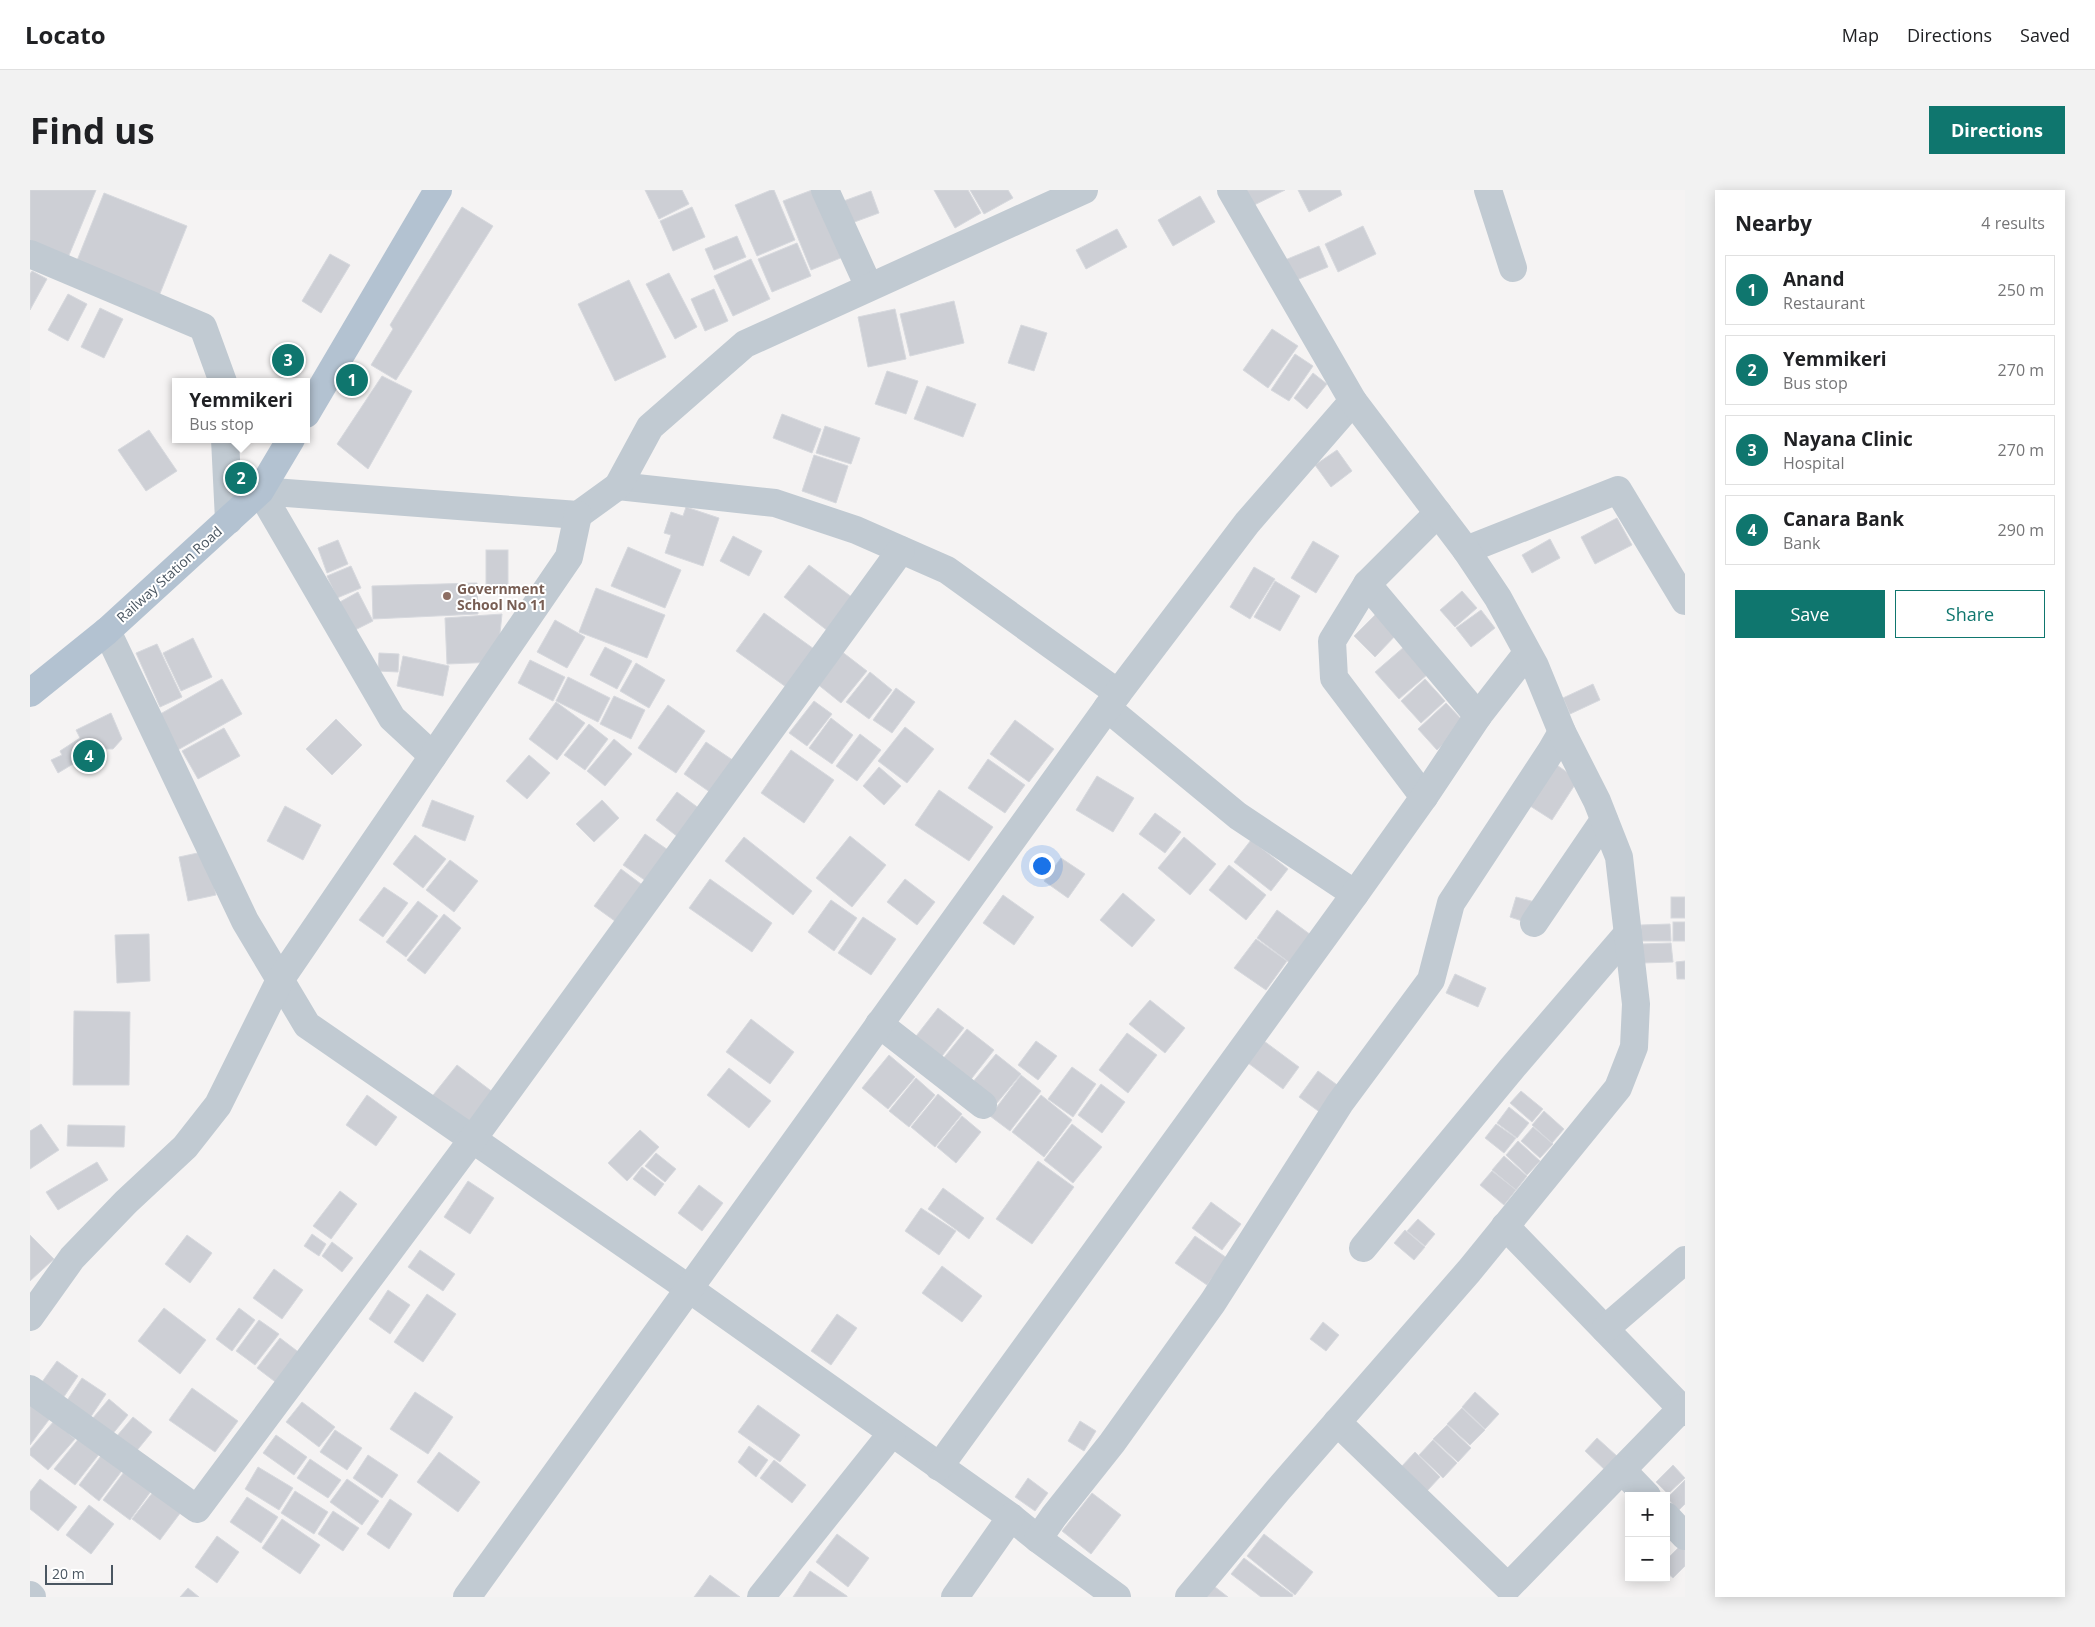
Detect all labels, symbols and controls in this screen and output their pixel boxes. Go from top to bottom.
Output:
text: Locato [25,18,106,51]
text: Map [1842,23,1879,47]
text: Directions [1907,23,1992,47]
text: Saved [2020,23,2070,47]
button: Directions [1929,106,2065,154]
text: Find us [30,107,155,154]
text: Nearby [1735,209,1812,237]
text: 4 results [1981,212,2045,234]
text: Anand [1783,266,1845,292]
text: 1 [1747,279,1757,301]
text: 250 m [1998,279,2044,301]
text: Restaurant [1783,292,1865,314]
pin: 3 [272,341,304,379]
text: Yemmikeri [1783,346,1887,372]
text: 2 [1747,359,1757,381]
text: 270 m [1998,359,2044,381]
pin: 1 [336,361,368,399]
text: Bus stop [1783,372,1848,394]
popup [172,378,310,443]
text: Yemmikeri [189,387,293,413]
text: Bus stop [189,413,254,435]
text: Nayana Clinic [1783,426,1913,452]
text: 3 [1747,439,1757,461]
text: 270 m [1998,439,2044,461]
text: Hospital [1783,452,1845,474]
pin: 2 [225,459,257,497]
text: Canara Bank [1783,506,1904,532]
text: 4 [1747,519,1757,541]
text: 290 m [1998,519,2044,541]
street label: Railway Station Road [112,522,226,626]
text: Bank [1783,532,1820,554]
place label: Government School No 11 [457,579,546,614]
marker: Government School No 11 [441,590,453,602]
button: Save [1735,590,1885,638]
button: Share [1895,590,2045,638]
pin: 4 [73,737,105,775]
your location [1029,853,1055,879]
map controls [1625,1492,1670,1582]
button: + [1625,1492,1670,1537]
button: − [1625,1537,1670,1582]
scale bar [45,1562,112,1585]
text: 20 m [52,1564,85,1583]

